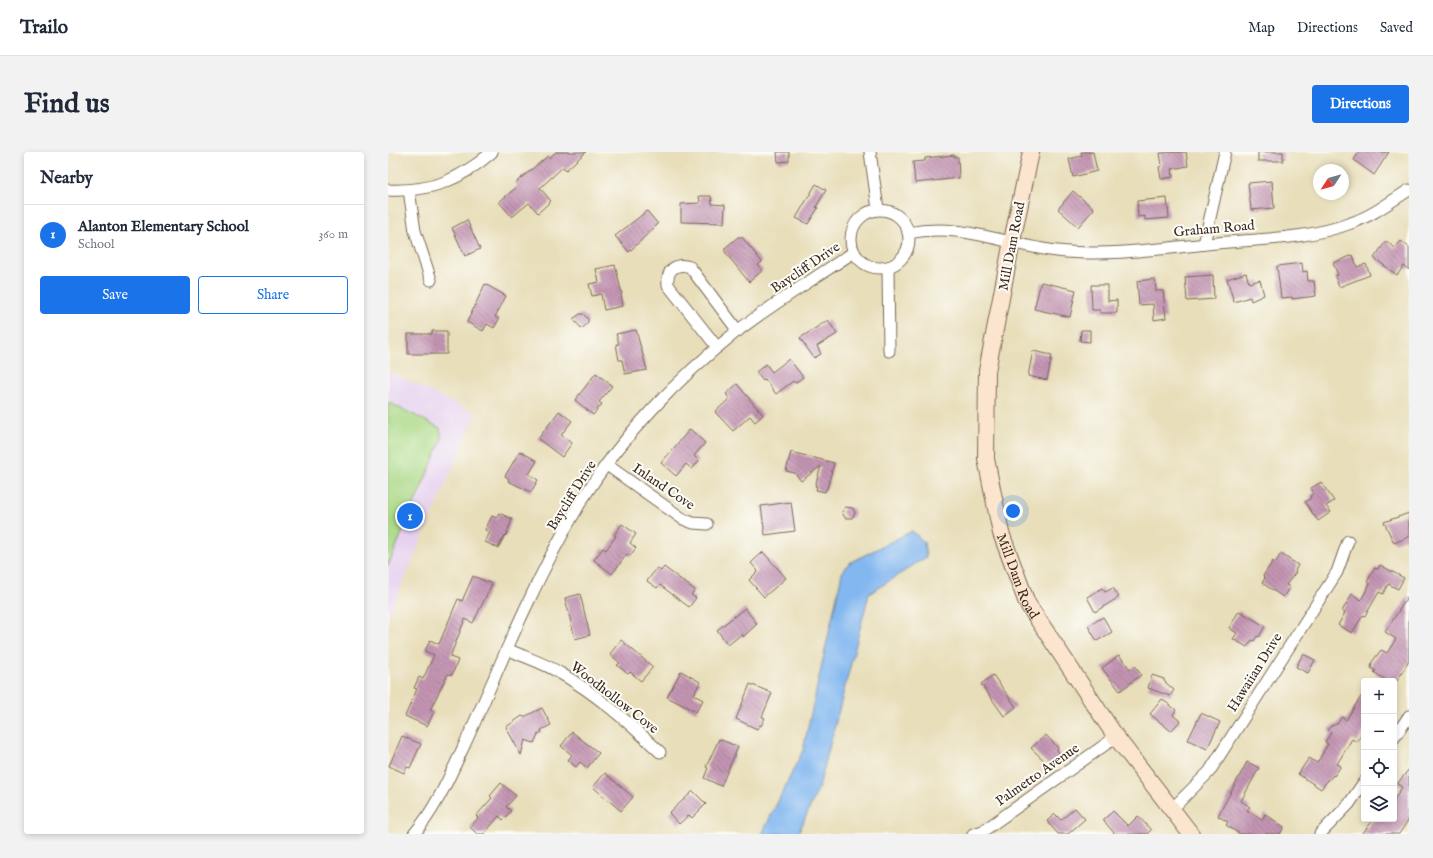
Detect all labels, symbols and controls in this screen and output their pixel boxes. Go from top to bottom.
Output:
text: Trailo [20,16,68,40]
text: Map [1248,19,1275,37]
text: Directions [1297,19,1358,37]
text: Saved [1380,19,1413,37]
button: Directions [1312,85,1409,123]
text: Find us [24,87,110,122]
north arrow [1313,164,1349,200]
text: Nearby [40,168,93,189]
street label: Mill Dam Road [995,200,1030,292]
street label: Graham Road [1173,216,1256,242]
text: Alanton Elementary School [78,217,249,236]
text: 1 [51,226,55,243]
text: 360 m [318,226,348,243]
text: School [78,236,115,253]
street label: Baycliff Drive [768,238,844,298]
button: Save [40,276,190,314]
button: Share [198,276,348,314]
street label: Baycliff Drive [543,457,601,534]
street label: Inland Cove [629,459,699,515]
pin: 1 [397,501,423,531]
your location [1003,501,1023,521]
street label: Mill Dam Road [992,531,1043,623]
street label: Hawaiian Drive [1223,629,1287,715]
street label: Woodhollow Cove [567,658,663,738]
map controls [1361,678,1397,822]
button: + [1361,678,1397,714]
button: − [1361,714,1397,750]
street label: Palmetto Avenue [992,739,1083,810]
button: locate [1361,750,1397,786]
button: layers [1361,786,1397,822]

